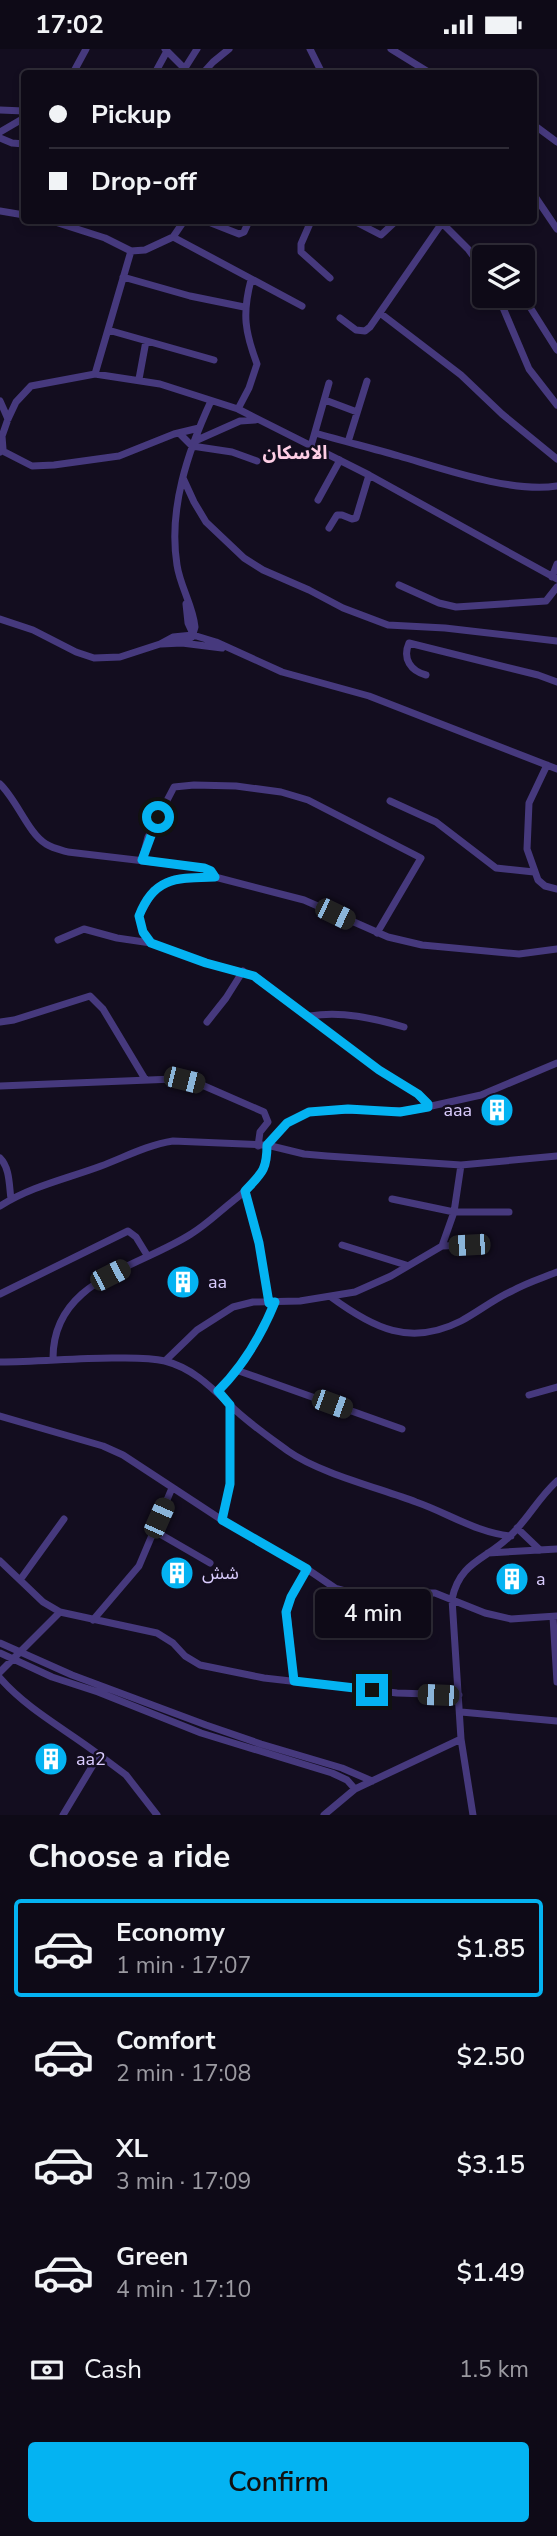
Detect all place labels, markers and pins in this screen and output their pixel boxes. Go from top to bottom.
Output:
building icon: aaa [478,1091,516,1129]
place label: aaa [443,1098,472,1122]
building icon: aa [164,1263,202,1301]
place label: aa [208,1270,227,1294]
building icon: شش [158,1554,196,1592]
building icon: a [493,1560,531,1598]
place label: شش [202,1561,239,1585]
place label: a [536,1567,546,1591]
building icon: aa2 [32,1740,70,1778]
place label: aa2 [76,1747,106,1771]

